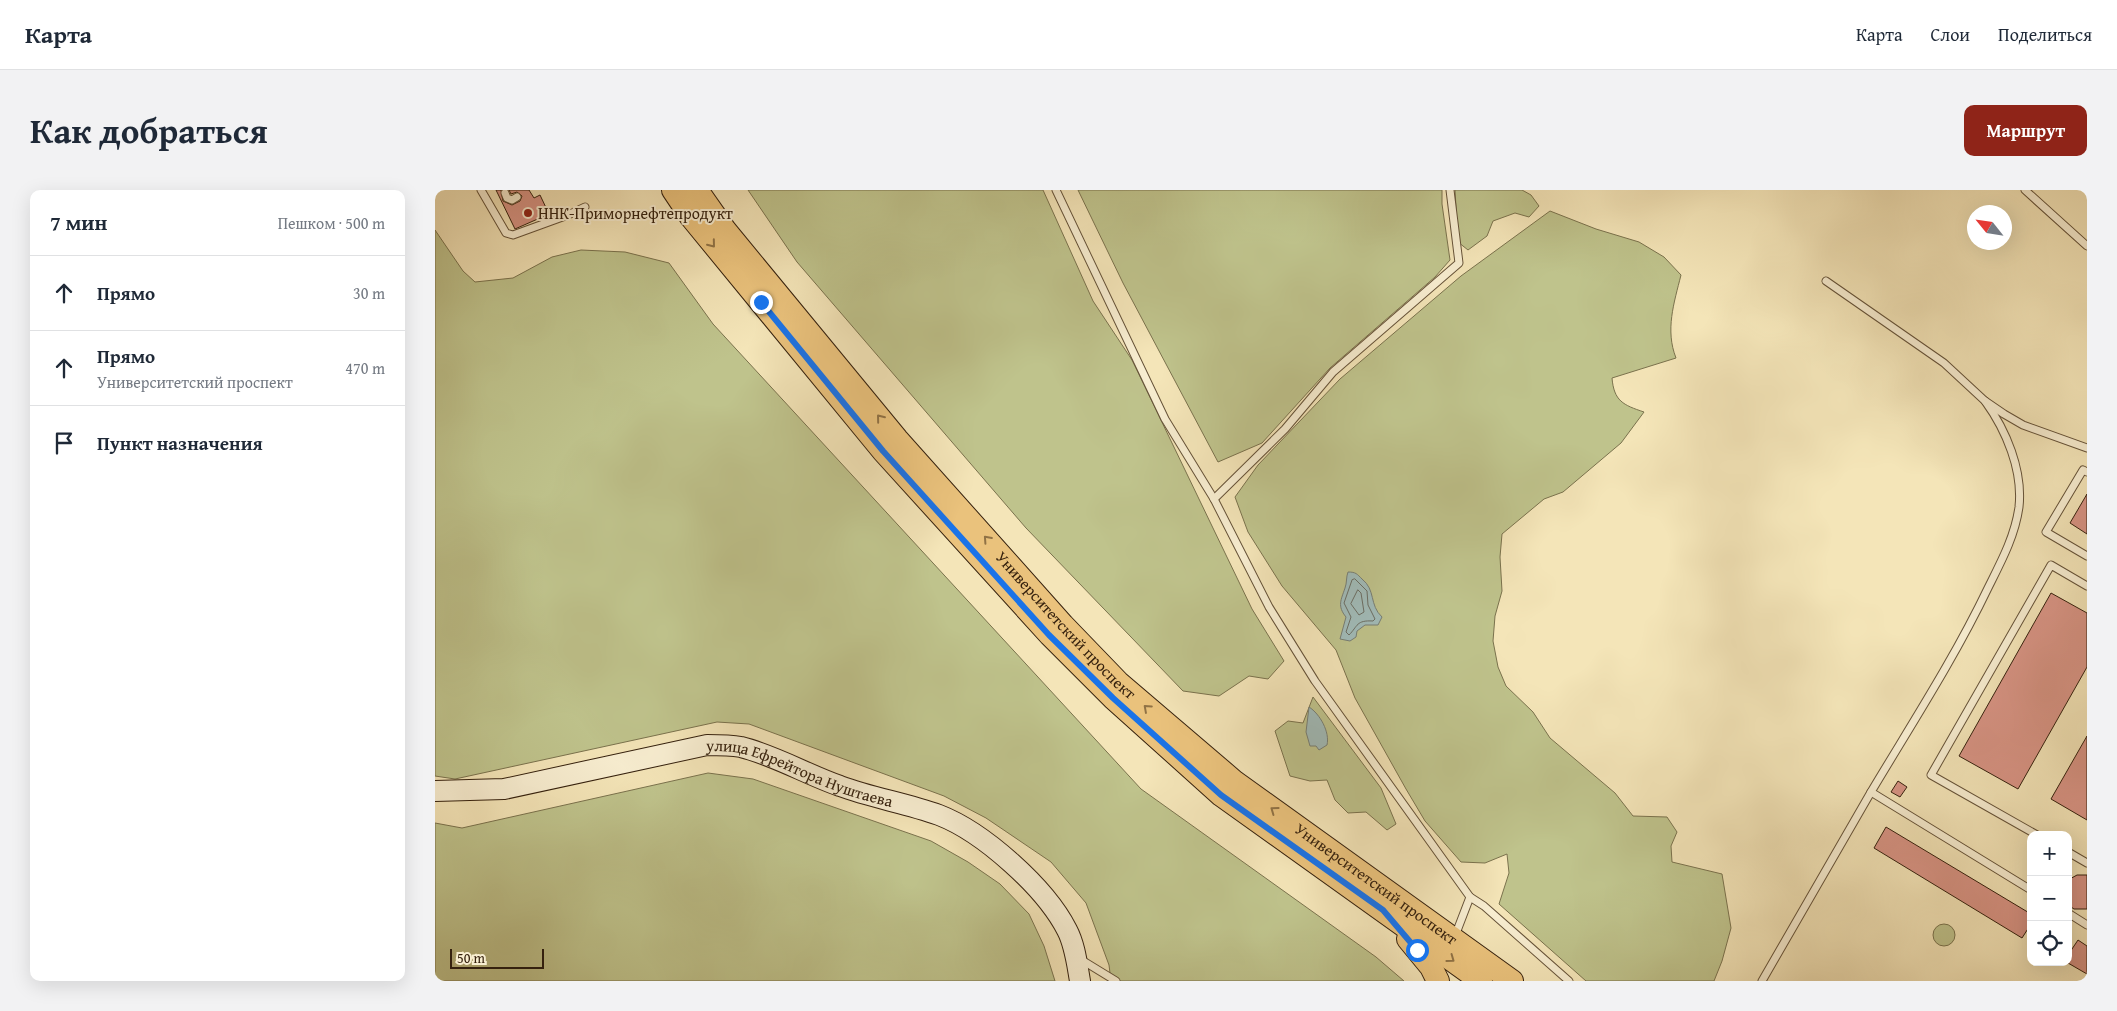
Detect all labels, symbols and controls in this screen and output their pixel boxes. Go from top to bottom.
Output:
text: Карта [25,17,92,52]
text: Карта [1856,21,1903,48]
text: Слои [1931,21,1970,48]
text: Поделиться [1998,21,2092,48]
text: Как добраться [30,105,268,156]
button: Маршрут [1964,105,2087,156]
place label: ННК-Приморнефтепродукт [538,201,733,225]
north arrow [1967,205,2012,250]
text: 7 мин [50,207,107,238]
marker: ННК-Приморнефтепродукт [522,207,534,219]
text: Пешком · 500 m [278,211,385,235]
one-way arrow [707,238,716,247]
icon: ahead [50,279,78,307]
text: Прямо [97,279,155,307]
text: 30 m [353,281,385,305]
route end [750,291,773,314]
text: Прямо [97,342,155,370]
icon: ahead [50,354,78,382]
text: 470 m [345,356,385,380]
text: Университетский проспект [97,370,293,394]
one-way arrow [876,414,885,423]
icon: arrive [50,429,78,457]
text: Пункт назначения [97,429,263,457]
one-way arrow [984,536,993,545]
street label: Университетский проспект [990,546,1142,705]
one-way arrow [1144,705,1153,714]
street label: улица Ефрейтора Нуштаева [705,733,896,813]
one-way arrow [1270,807,1279,816]
street label: Университетский проспект [1290,817,1463,951]
map controls [2027,831,2072,966]
button: + [2027,831,2072,876]
button: − [2027,876,2072,921]
button: locate [2027,921,2072,966]
route start [1406,939,1429,962]
scale bar [450,946,544,969]
text: 50 m [457,948,485,968]
one-way arrow [1445,953,1455,962]

